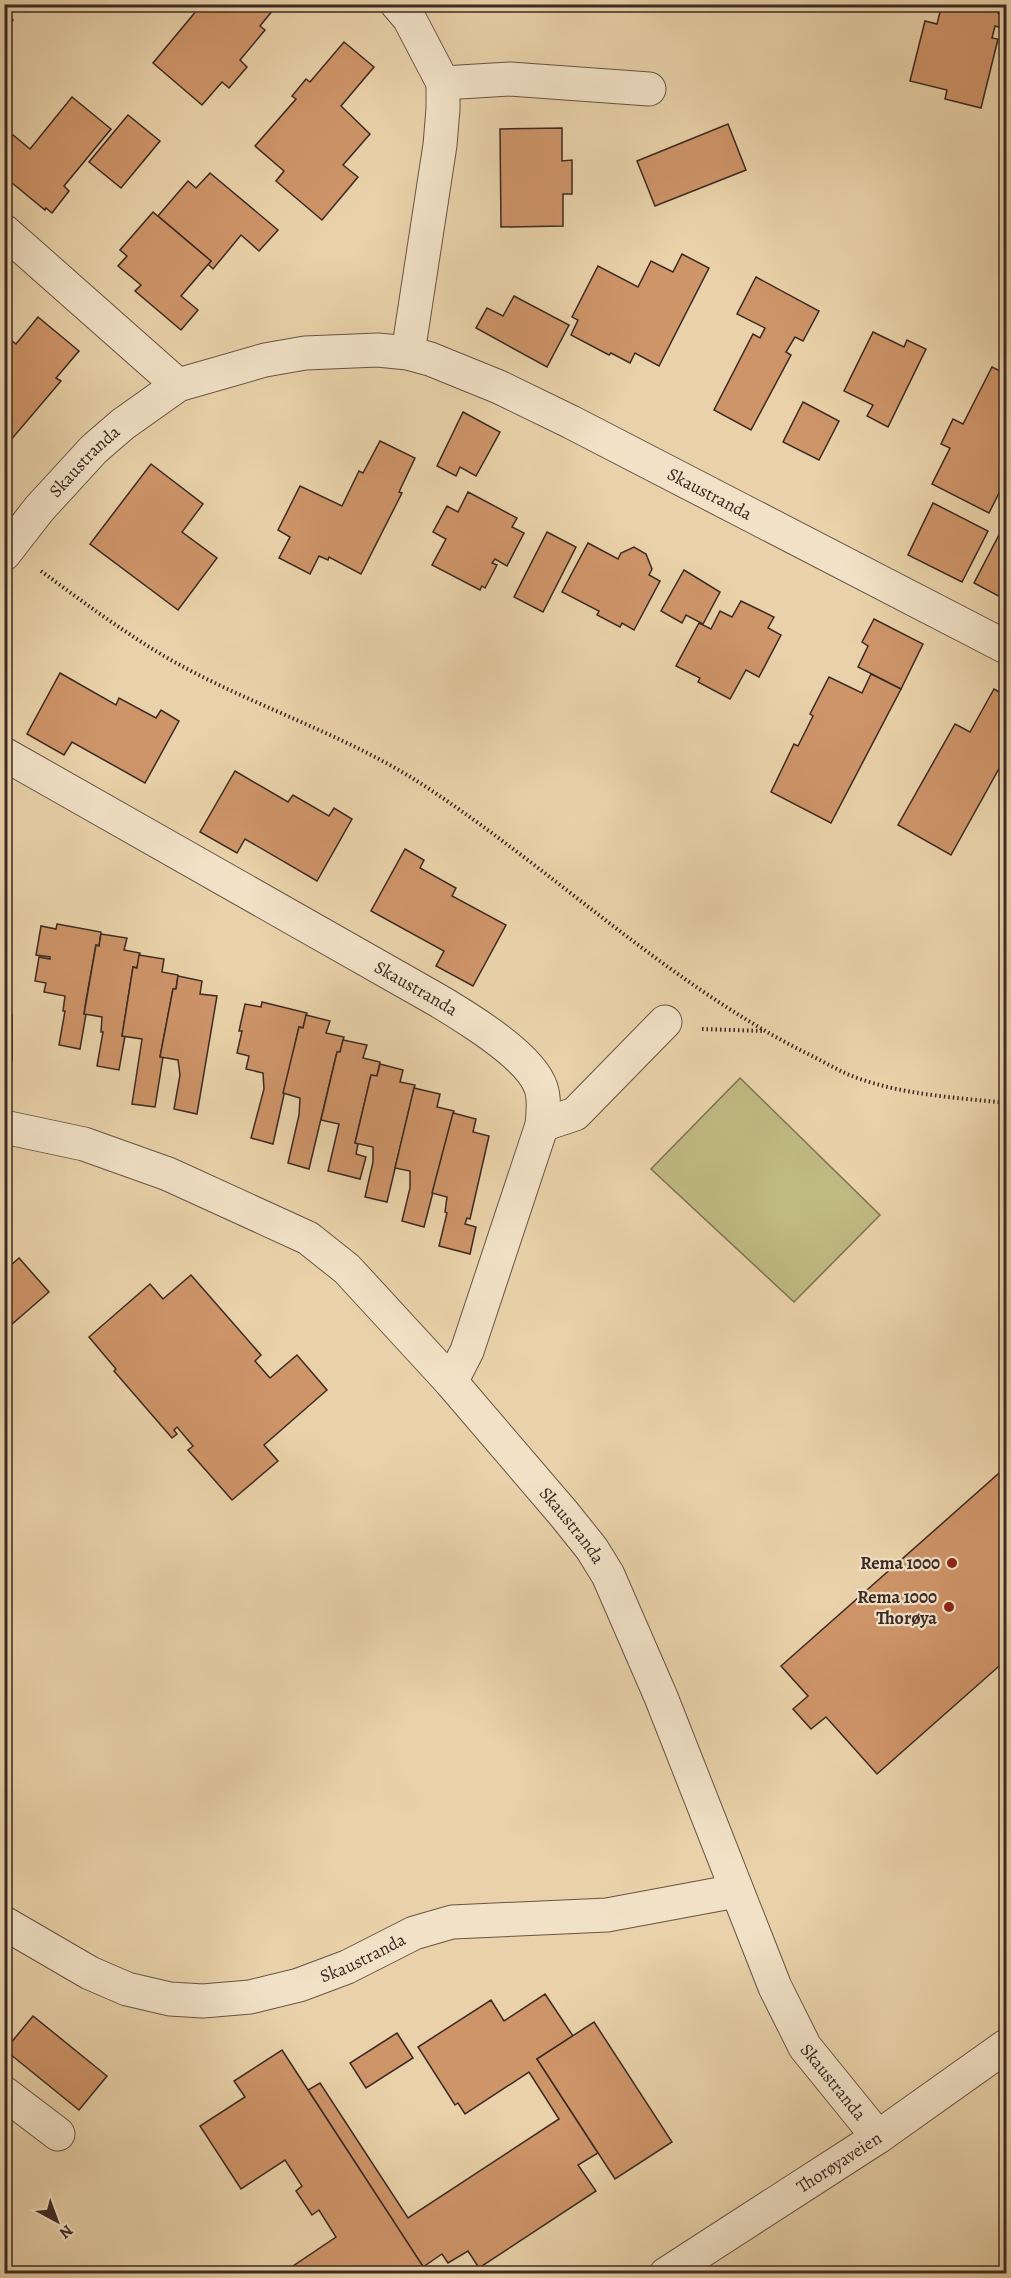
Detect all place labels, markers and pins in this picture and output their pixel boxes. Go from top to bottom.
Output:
place label: Rema 1000 [860,1551,940,1575]
marker: Rema 1000 [945,1556,959,1570]
place label: Rema 1000 Thorøya [857,1585,937,1630]
marker: Rema 1000 Thorøya [942,1600,956,1614]

